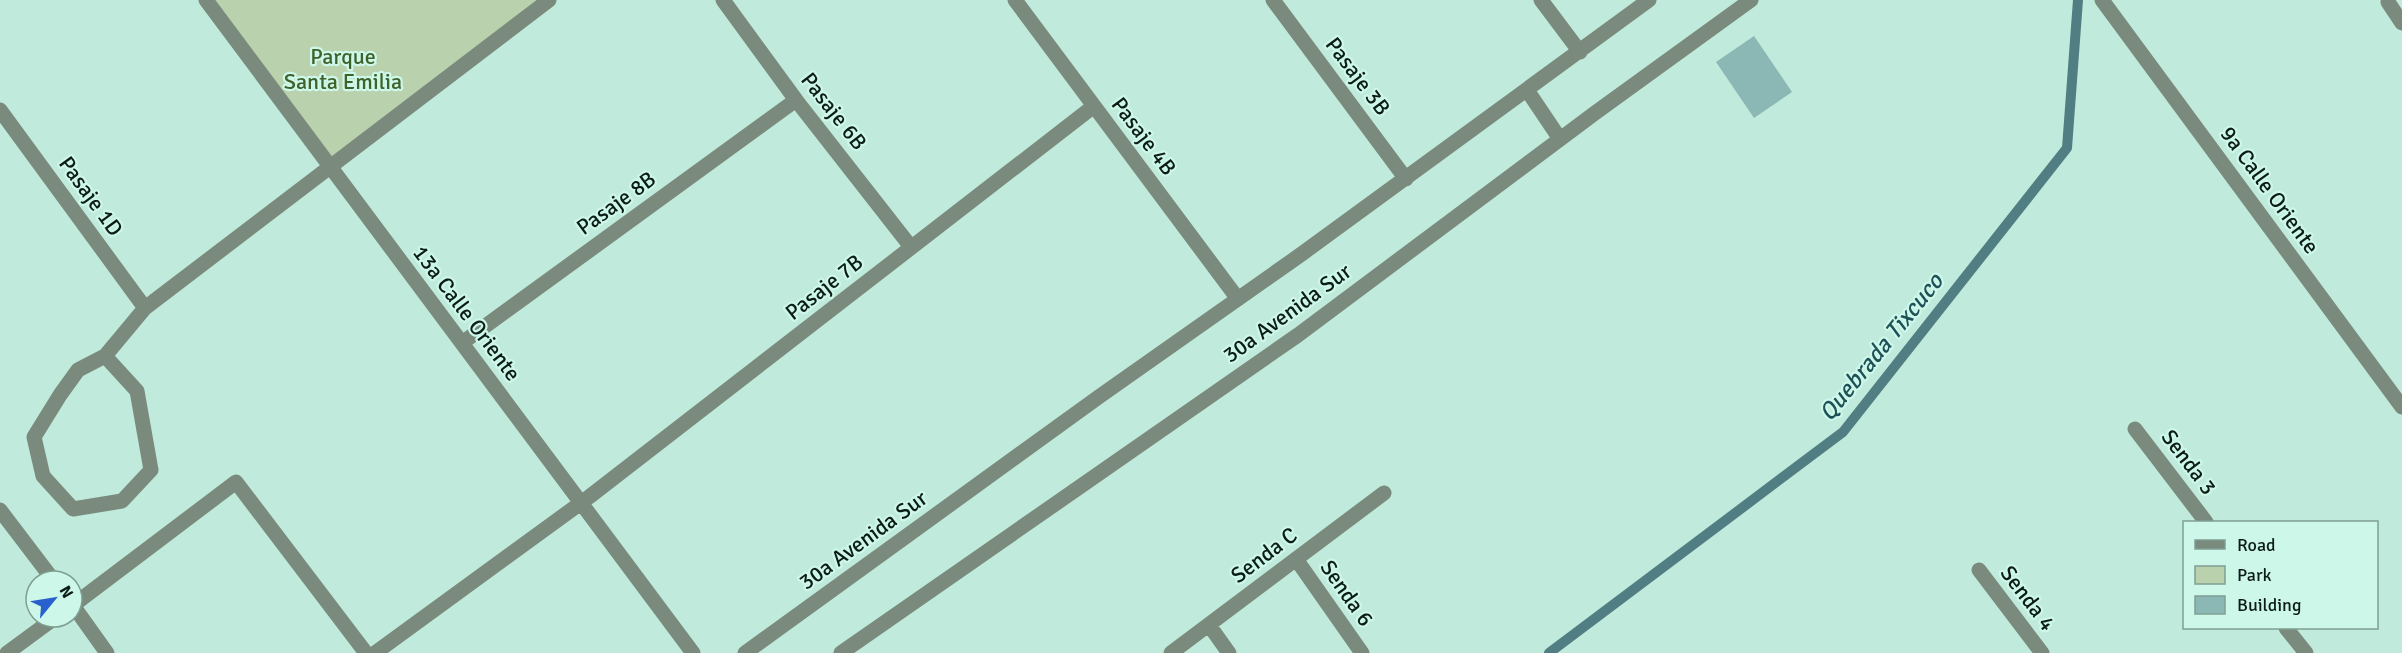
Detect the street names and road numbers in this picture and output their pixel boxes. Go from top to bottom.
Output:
street label: Pasaje 3B [1320,31,1396,121]
street label: Pasaje 6B [795,67,873,155]
street label: Pasaje 4B [1106,91,1182,181]
street label: 9a Calle Oriente [2215,121,2325,259]
street label: Pasaje 1D [53,151,129,241]
street label: Pasaje 8B [571,165,661,241]
street label: 13a Calle Oriente [407,240,527,386]
street label: Pasaje 7B [780,248,868,326]
street label: 30a Avenida Sur [1218,258,1356,368]
street label: Senda 3 [2156,424,2222,500]
street label: 30a Avenida Sur [794,485,932,595]
street label: Senda C [1225,521,1303,589]
street label: Senda 6 [1314,555,1380,631]
street label: Senda 4 [1995,560,2061,636]

